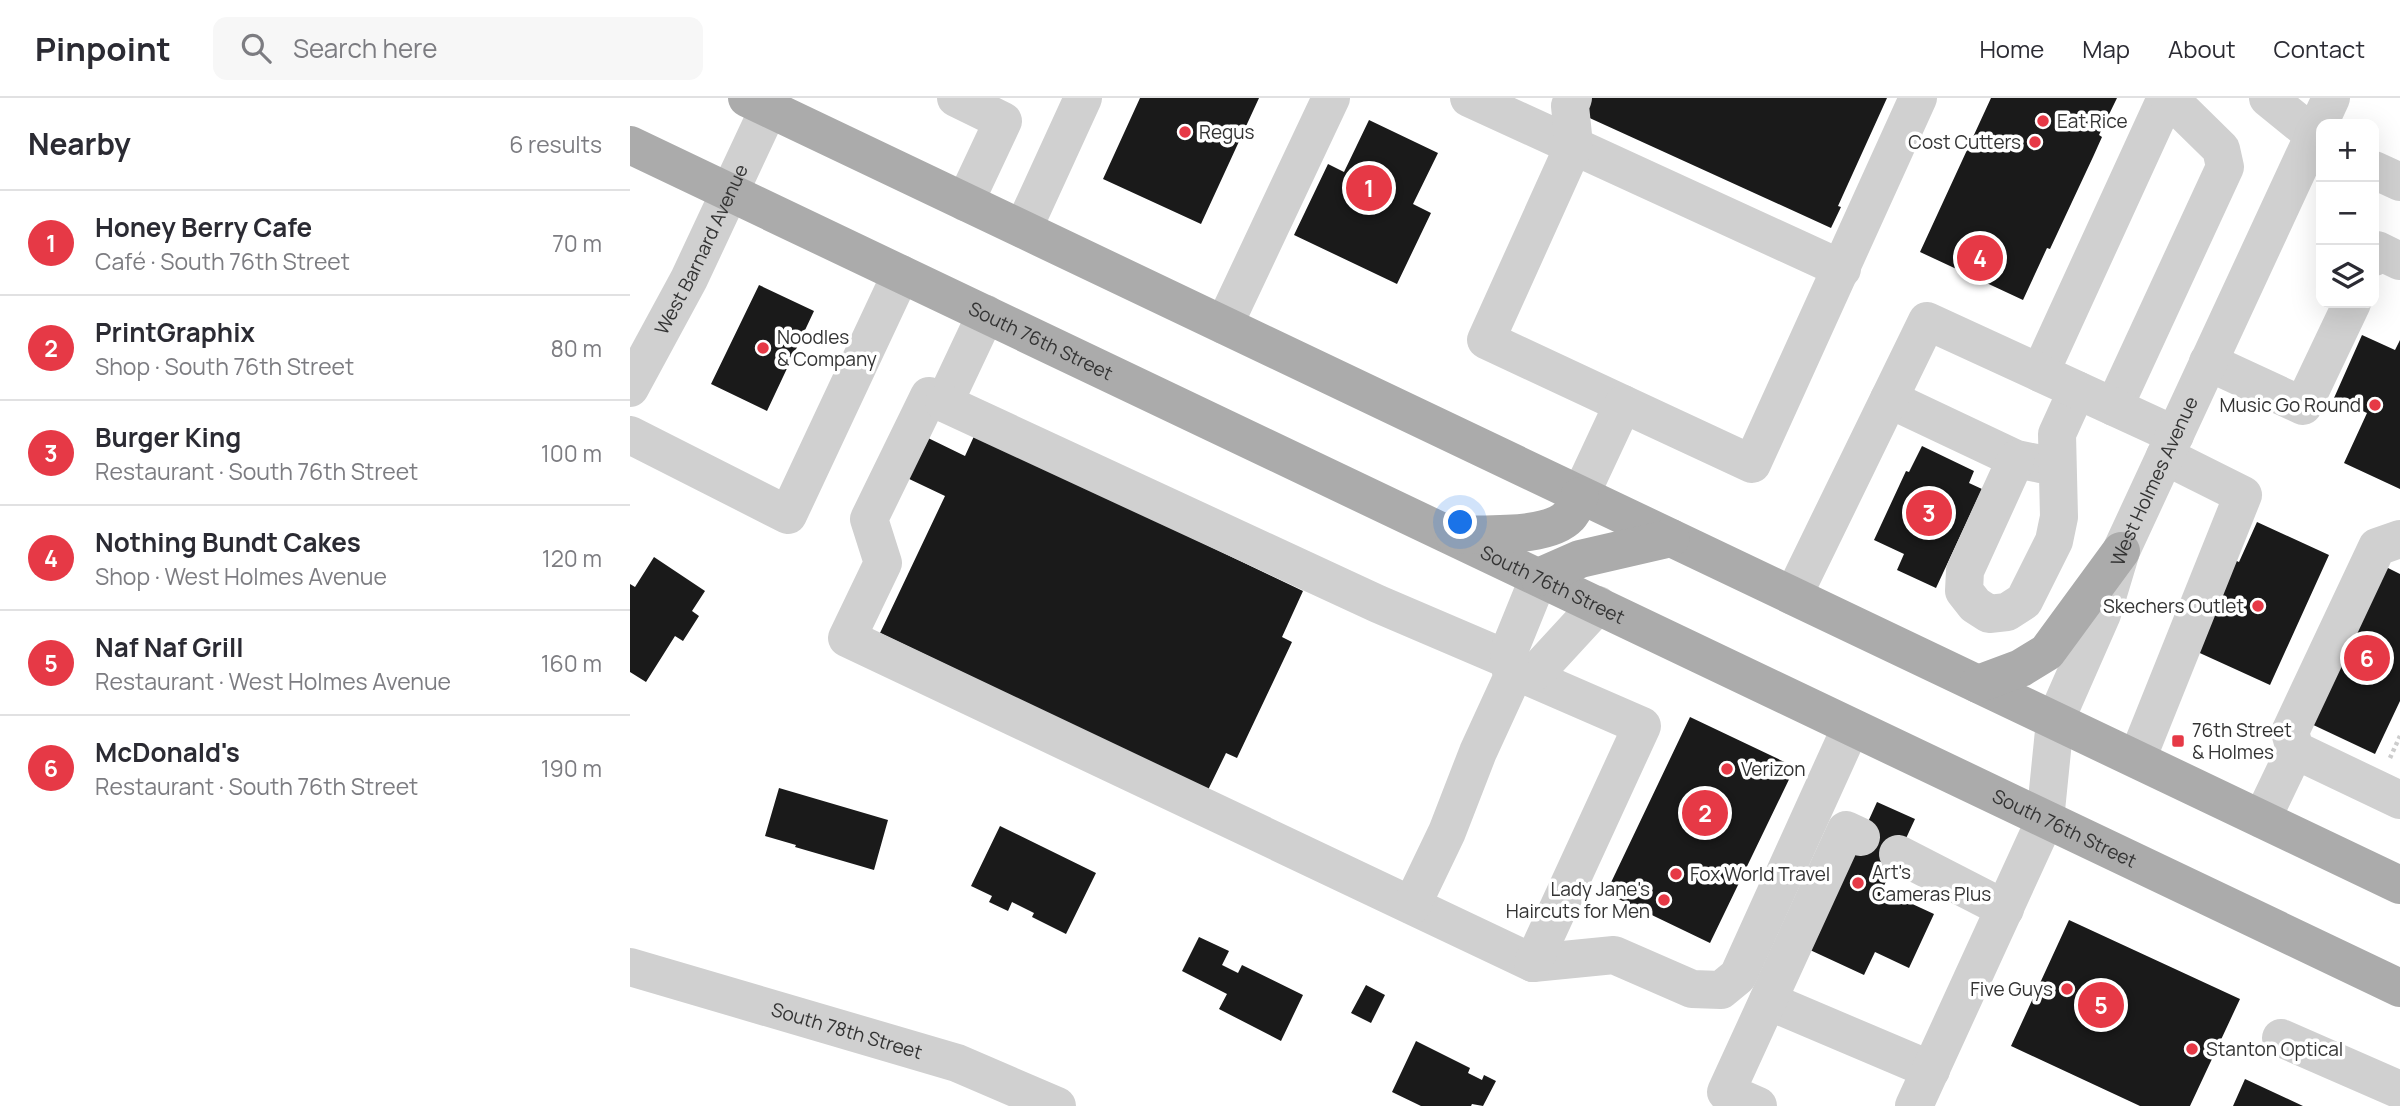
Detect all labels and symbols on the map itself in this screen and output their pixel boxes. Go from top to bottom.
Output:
place label: Eat Rice [2057,108,2128,134]
marker: Eat Rice [2035,113,2051,129]
place label: Regus [1199,119,1255,145]
marker: Regus [1177,124,1193,140]
place label: Cost Cutters [1908,129,2021,155]
marker: Cost Cutters [2027,134,2043,150]
street label: West Barnard Avenue [648,160,754,339]
pin: 1 [1346,162,1392,214]
pin: 4 [1957,232,2003,284]
street label: South 76th Street [964,295,1117,386]
place label: Noodles & Company [777,324,877,372]
marker: Noodles & Company [755,340,771,356]
street label: West Holmes Avenue [2104,392,2204,569]
place label: Music Go Round [2220,392,2361,418]
marker: Music Go Round [2367,397,2383,413]
pin: 3 [1906,487,1952,539]
your location [1443,505,1477,539]
street label: South 76th Street [1476,539,1629,630]
place label: Skechers Outlet [2103,593,2244,619]
marker: Skechers Outlet [2250,598,2266,614]
pin: 6 [2344,632,2390,684]
place label: 76th Street & Holmes [2192,717,2292,765]
marker: 76th Street & Holmes [2170,733,2186,749]
place label: Verizon [1741,756,1806,782]
marker: Verizon [1719,761,1735,777]
street label: South 76th Street [1988,783,2141,874]
pin: 2 [1682,787,1728,839]
place label: Art's Cameras Plus [1872,859,1991,907]
place label: Fox World Travel [1690,861,1830,887]
marker: Fox World Travel [1668,866,1684,882]
marker: Art's Cameras Plus [1850,875,1866,891]
place label: Lady Jane's Haircuts for Men [1506,876,1650,924]
marker: Lady Jane's Haircuts for Men [1656,892,1672,908]
place label: Five Guys [1970,976,2053,1002]
pin: 5 [2078,979,2124,1031]
marker: Five Guys [2059,981,2075,997]
street label: South 78th Street [768,996,925,1065]
place label: Stanton Optical [2206,1036,2343,1062]
marker: Stanton Optical [2184,1041,2200,1057]

